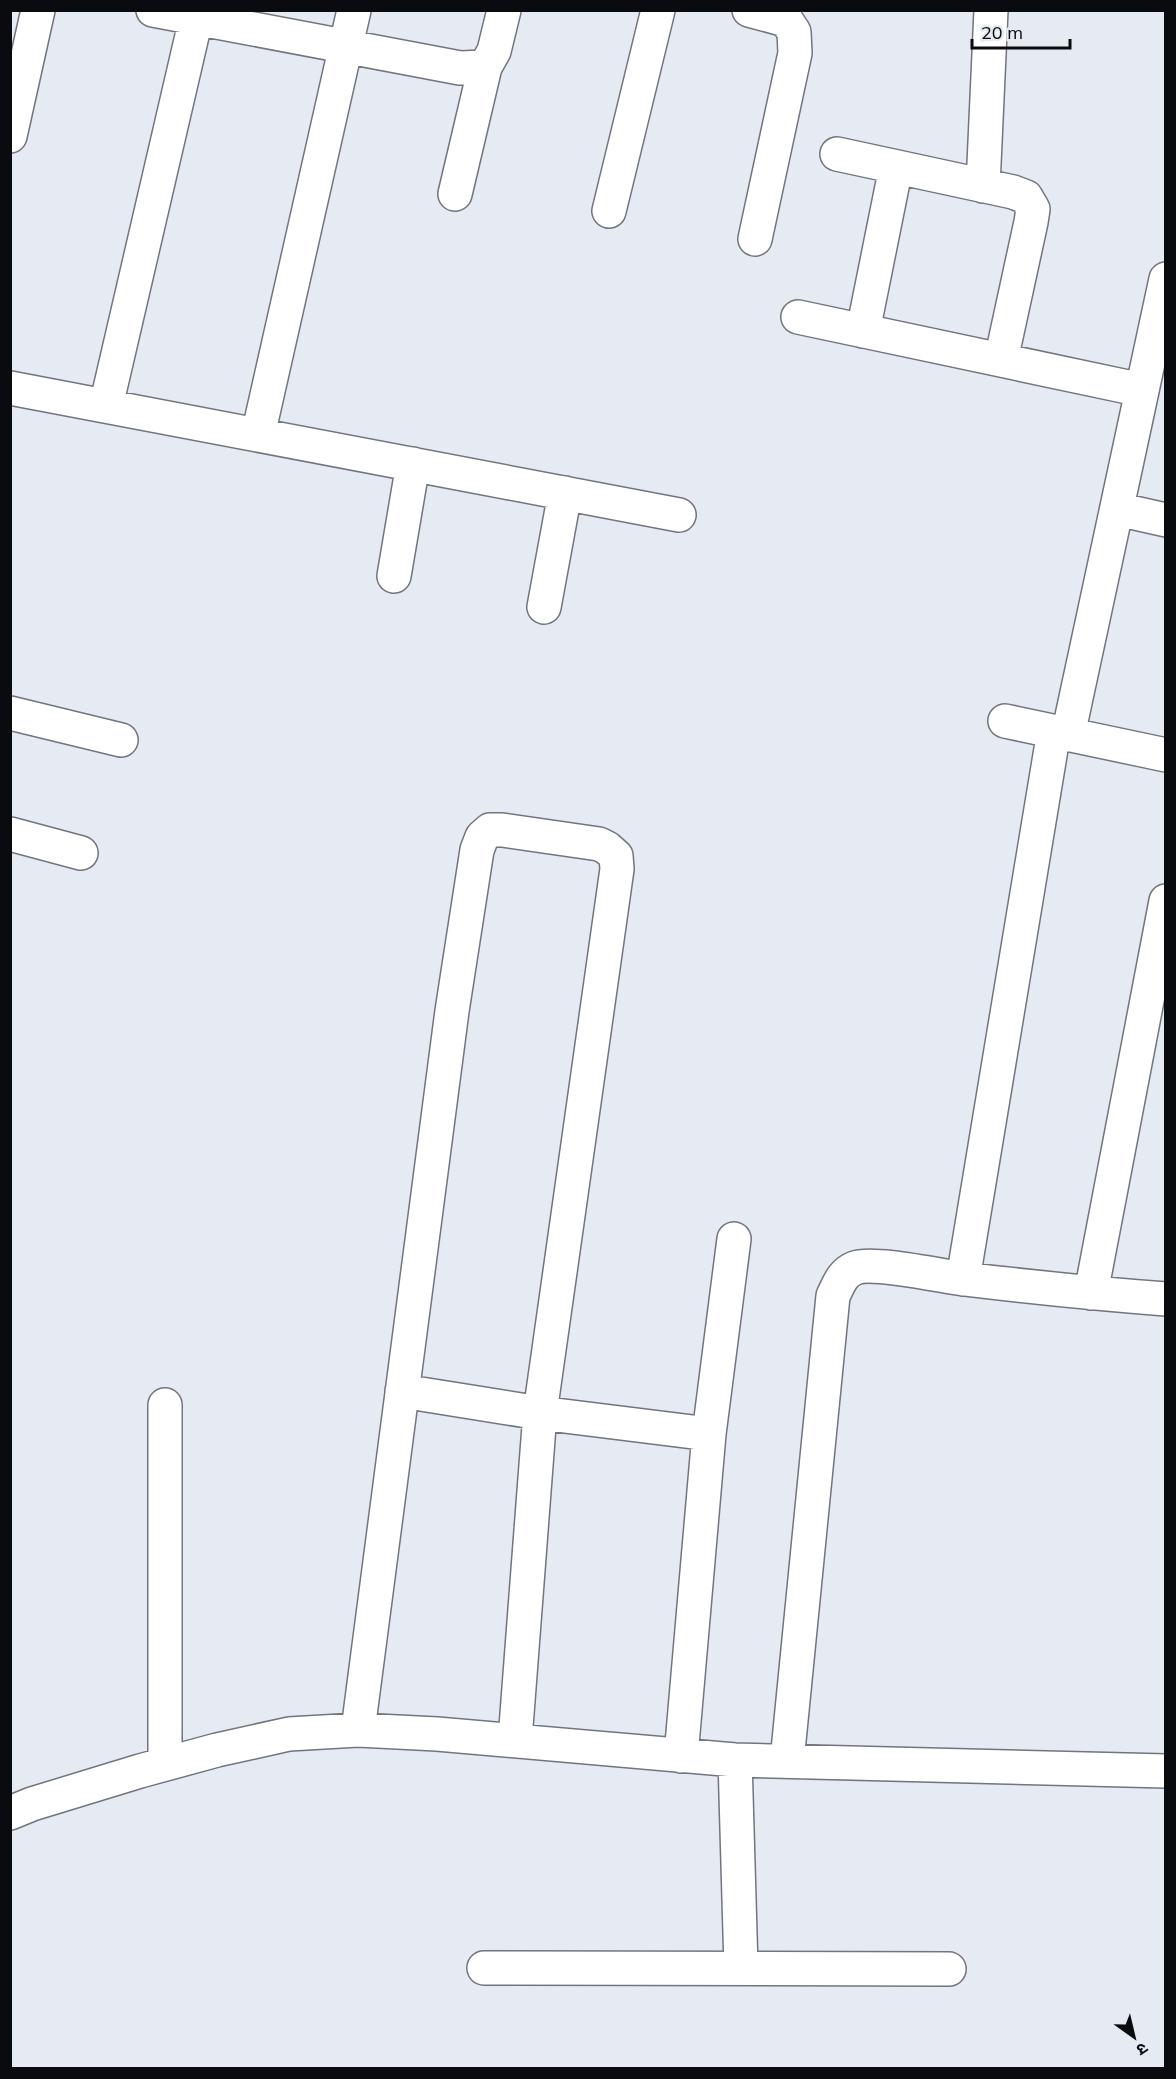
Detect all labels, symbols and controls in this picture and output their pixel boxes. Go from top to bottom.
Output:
scale bar [972,12,1070,50]
text: 20 m [981,21,1023,44]
north arrow [1104,2007,1164,2067]
text: उ [1132,2039,1152,2061]

